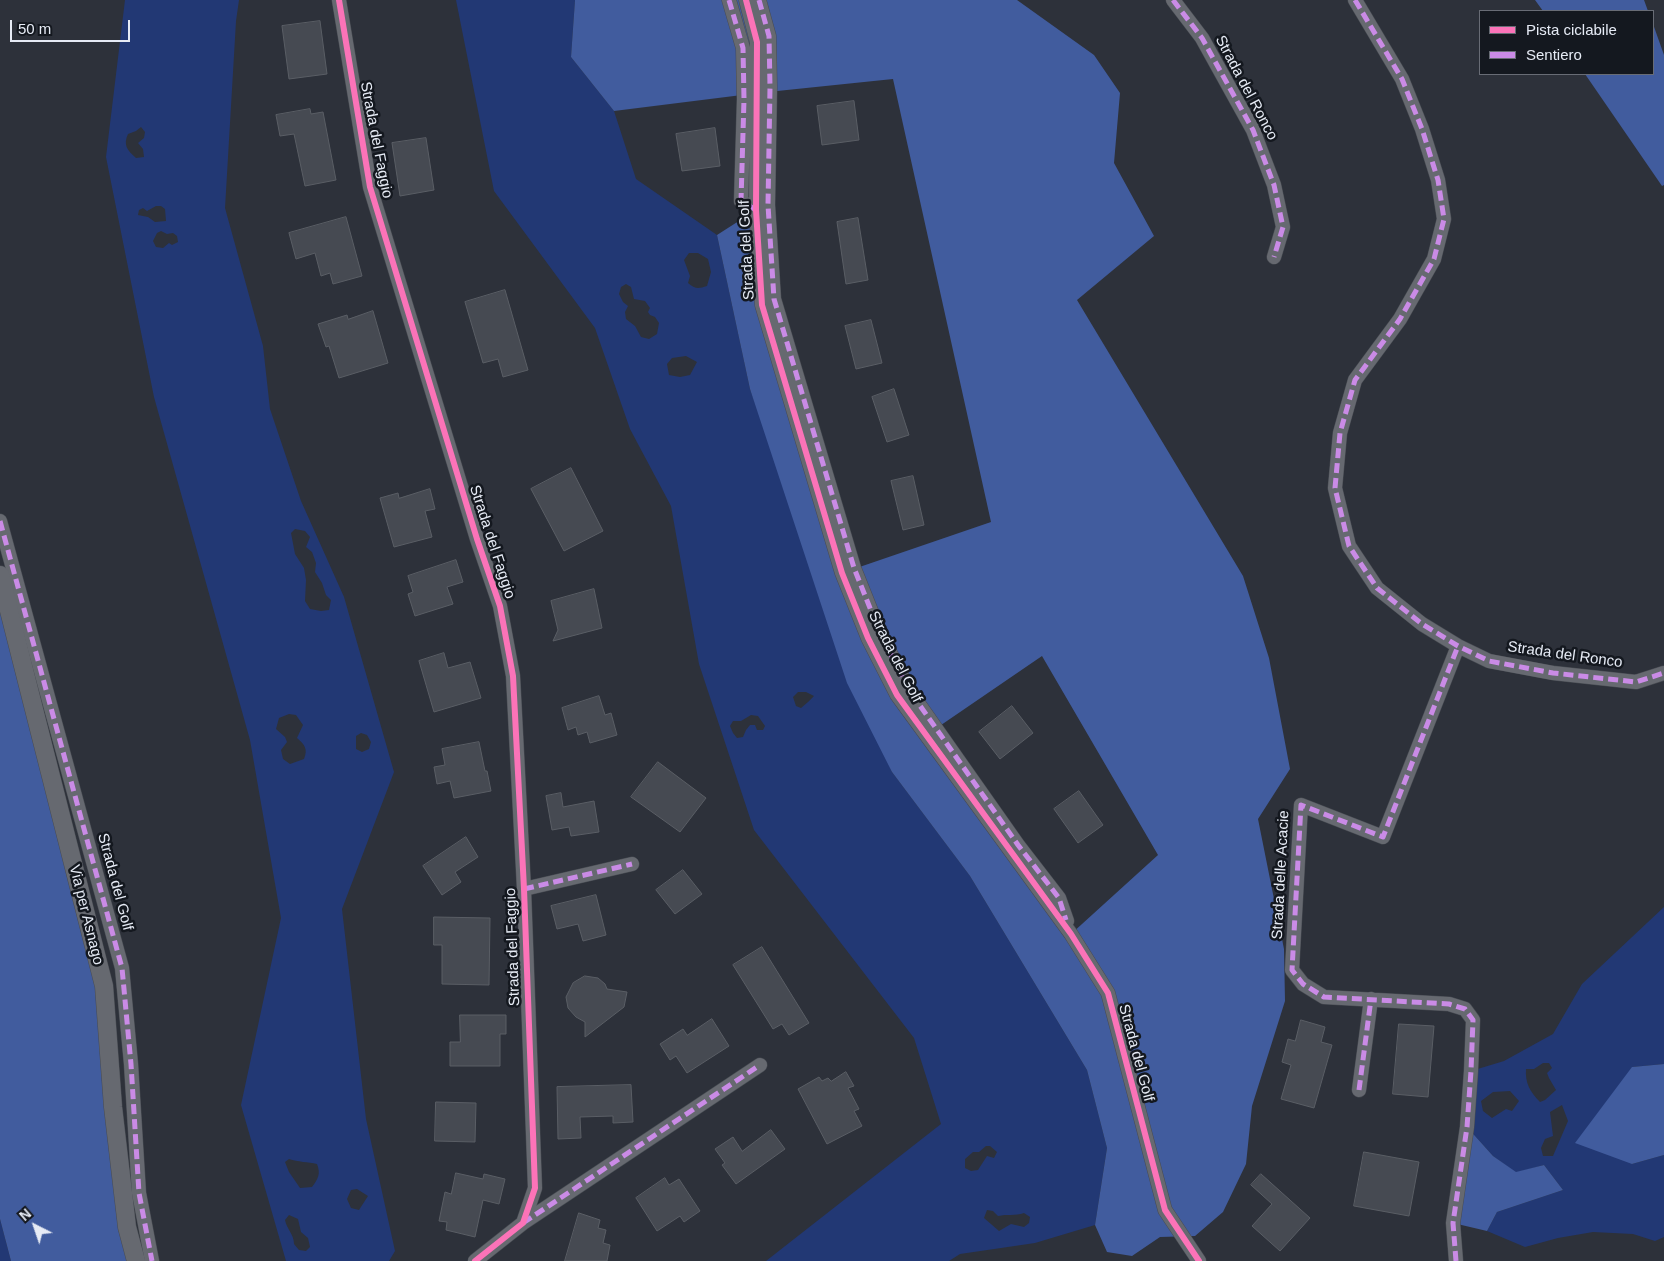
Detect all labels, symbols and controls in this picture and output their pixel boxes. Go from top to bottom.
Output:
scale bar [12,10,132,42]
legend [1479,10,1654,75]
text: 50 m [18,20,51,37]
text: Pista ciclabile [1526,21,1617,38]
street label: Strada del Ronco [1211,33,1281,143]
text: Sentiero [1526,46,1582,63]
street label: Strada del Faggio [356,80,396,200]
street label: Strada del Golf [735,200,759,300]
street label: Strada del Faggio [465,483,519,601]
street label: Strada del Golf [864,608,926,706]
street label: Strada del Ronco [1506,638,1624,672]
street label: Strada delle Acacie [1269,810,1293,940]
street label: Strada del Golf [93,831,137,933]
street label: Via per Asnago [65,863,107,967]
street label: Strada del Faggio [502,888,524,1006]
street label: Strada del Golf [1114,1002,1158,1104]
north arrow [10,1201,60,1251]
text: N [16,1205,34,1224]

